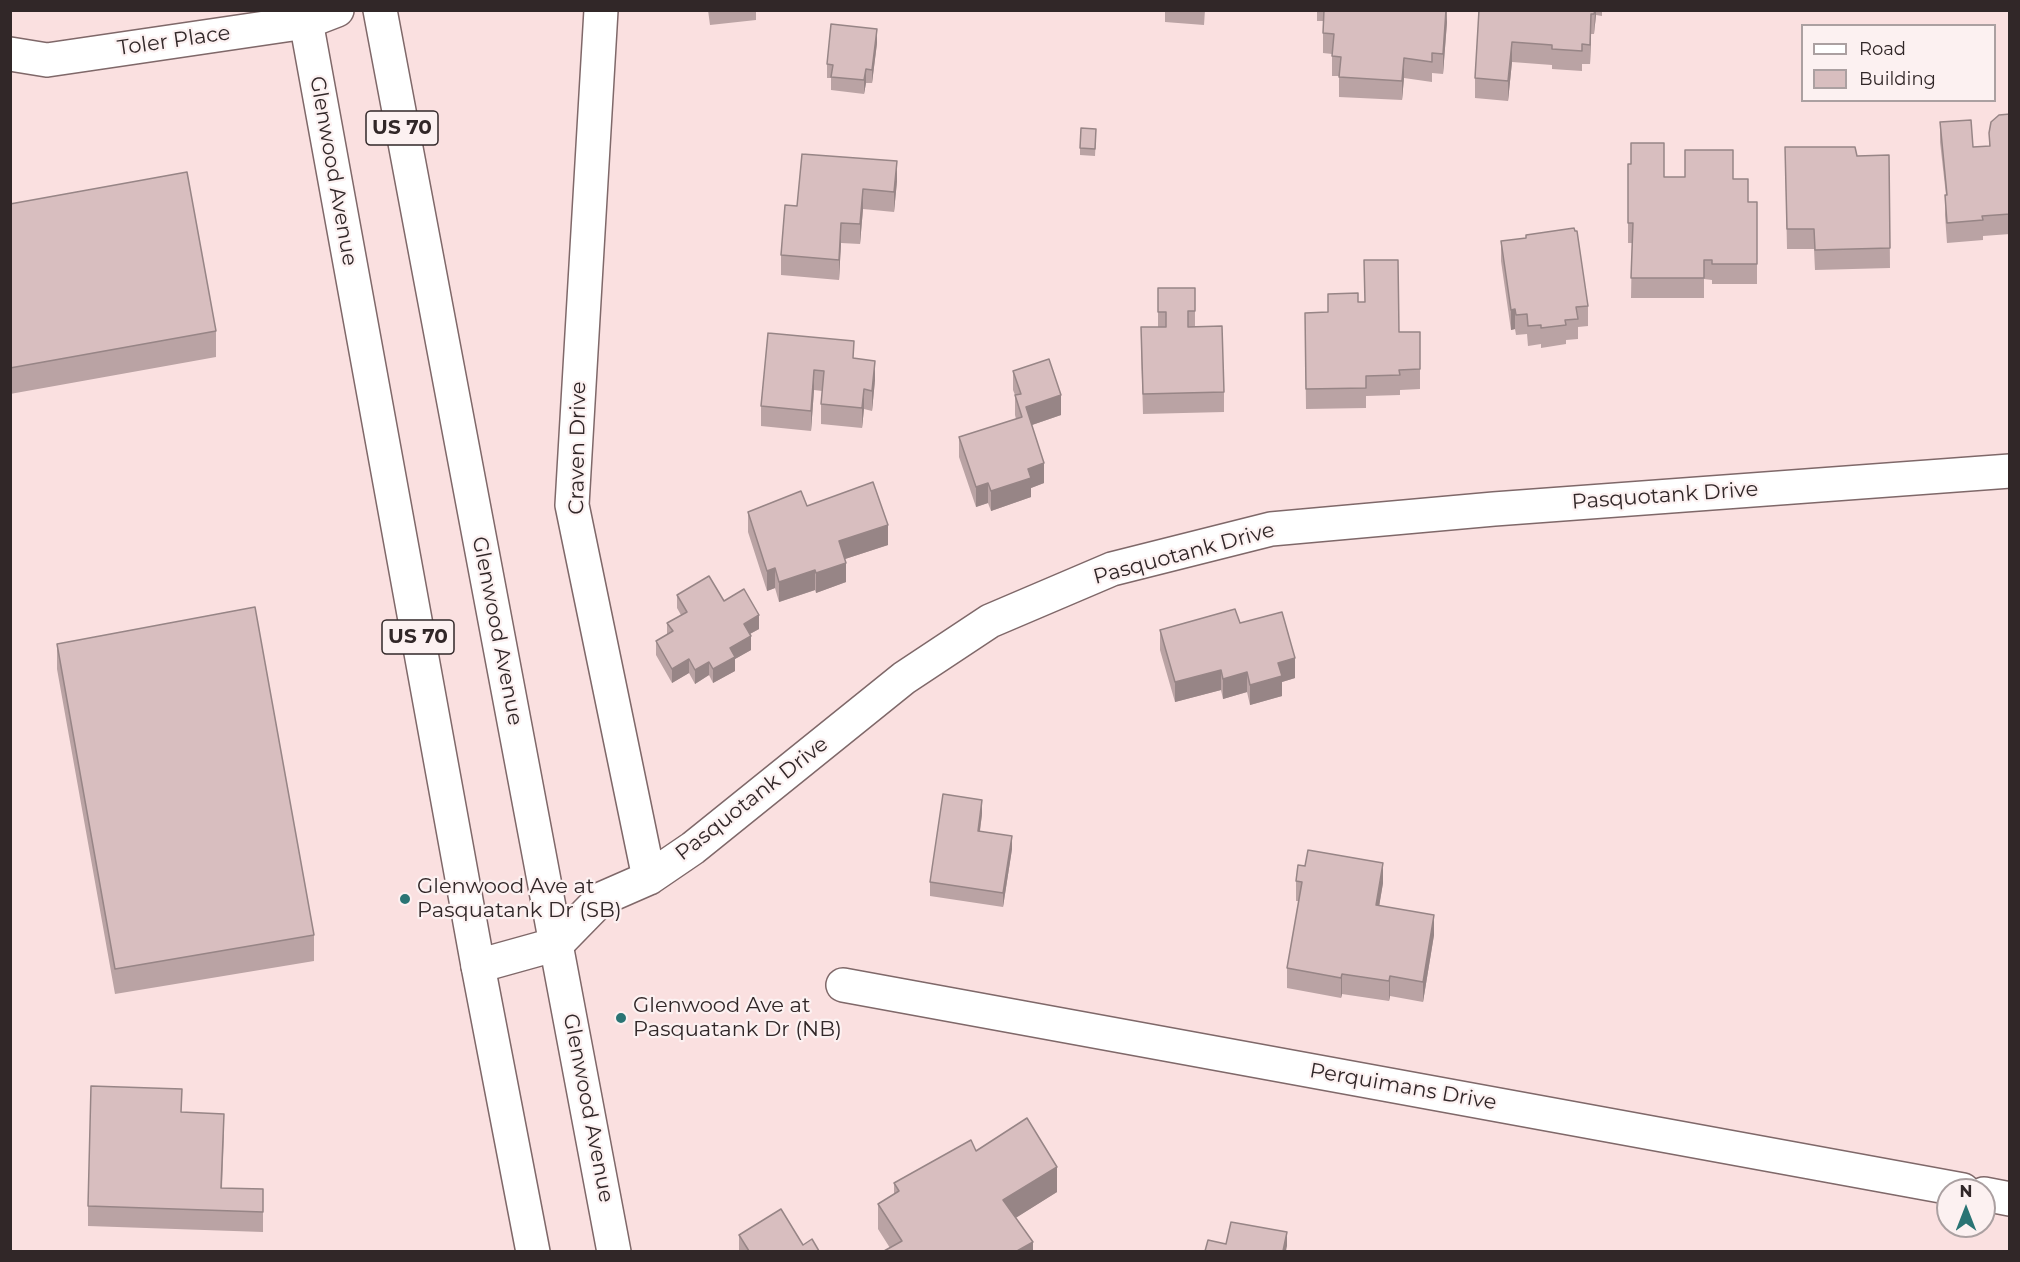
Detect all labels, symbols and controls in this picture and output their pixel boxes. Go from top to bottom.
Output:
street label: Toler Place [116,21,232,61]
legend [1801,24,1996,102]
text: Road [1859,38,1906,60]
text: Building [1859,68,1936,90]
street label: Glenwood Avenue [304,74,362,268]
road number: US 70 [366,111,438,145]
street label: Craven Drive [564,381,592,515]
street label: Pasquotank Drive [1571,477,1759,515]
street label: Pasquotank Drive [1091,518,1277,590]
street label: Glenwood Avenue [466,534,528,728]
road number: US 70 [382,620,454,654]
street label: Pasquotank Drive [671,732,833,866]
place label: Glenwood Ave at Pasquatank Dr (SB) [417,874,622,924]
marker: Glenwood Ave at Pasquatank Dr (SB) [398,892,412,906]
place label: Glenwood Ave at Pasquatank Dr (NB) [633,993,842,1043]
street label: Glenwood Avenue [557,1011,619,1205]
marker: Glenwood Ave at Pasquatank Dr (NB) [614,1011,628,1025]
street label: Perquimans Drive [1308,1058,1498,1116]
north arrow [1936,1178,1996,1238]
text: N [1960,1182,1972,1201]

